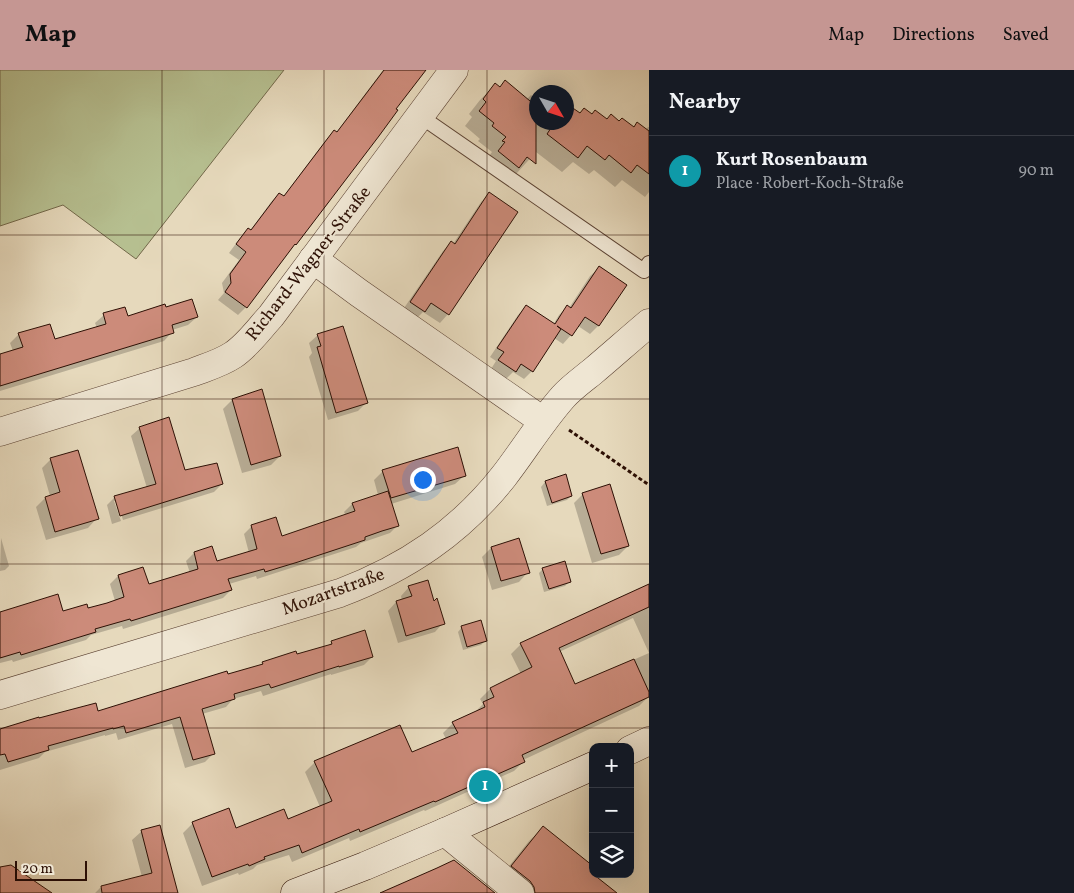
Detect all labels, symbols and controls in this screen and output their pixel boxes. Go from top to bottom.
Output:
text: Map [25,18,76,52]
text: Map [828,23,864,48]
text: Directions [892,23,975,48]
text: Saved [1003,23,1049,48]
north arrow [529,85,574,130]
text: Nearby [669,88,740,117]
text: Kurt Rosenbaum [716,147,868,173]
text: 1 [682,160,688,182]
text: 90 m [1018,160,1054,182]
text: Place · Robert-Koch-Straße [716,173,904,195]
street label: Richard-Wagner-Straße [241,181,378,347]
your location [410,467,436,493]
street label: Mozartstraße [279,562,388,623]
map controls [589,743,634,878]
button: + [589,743,634,788]
pin: 1 [469,767,501,805]
button: − [589,788,634,833]
button: layers [589,833,634,878]
scale bar [15,858,88,881]
text: 20 m [22,860,53,879]

